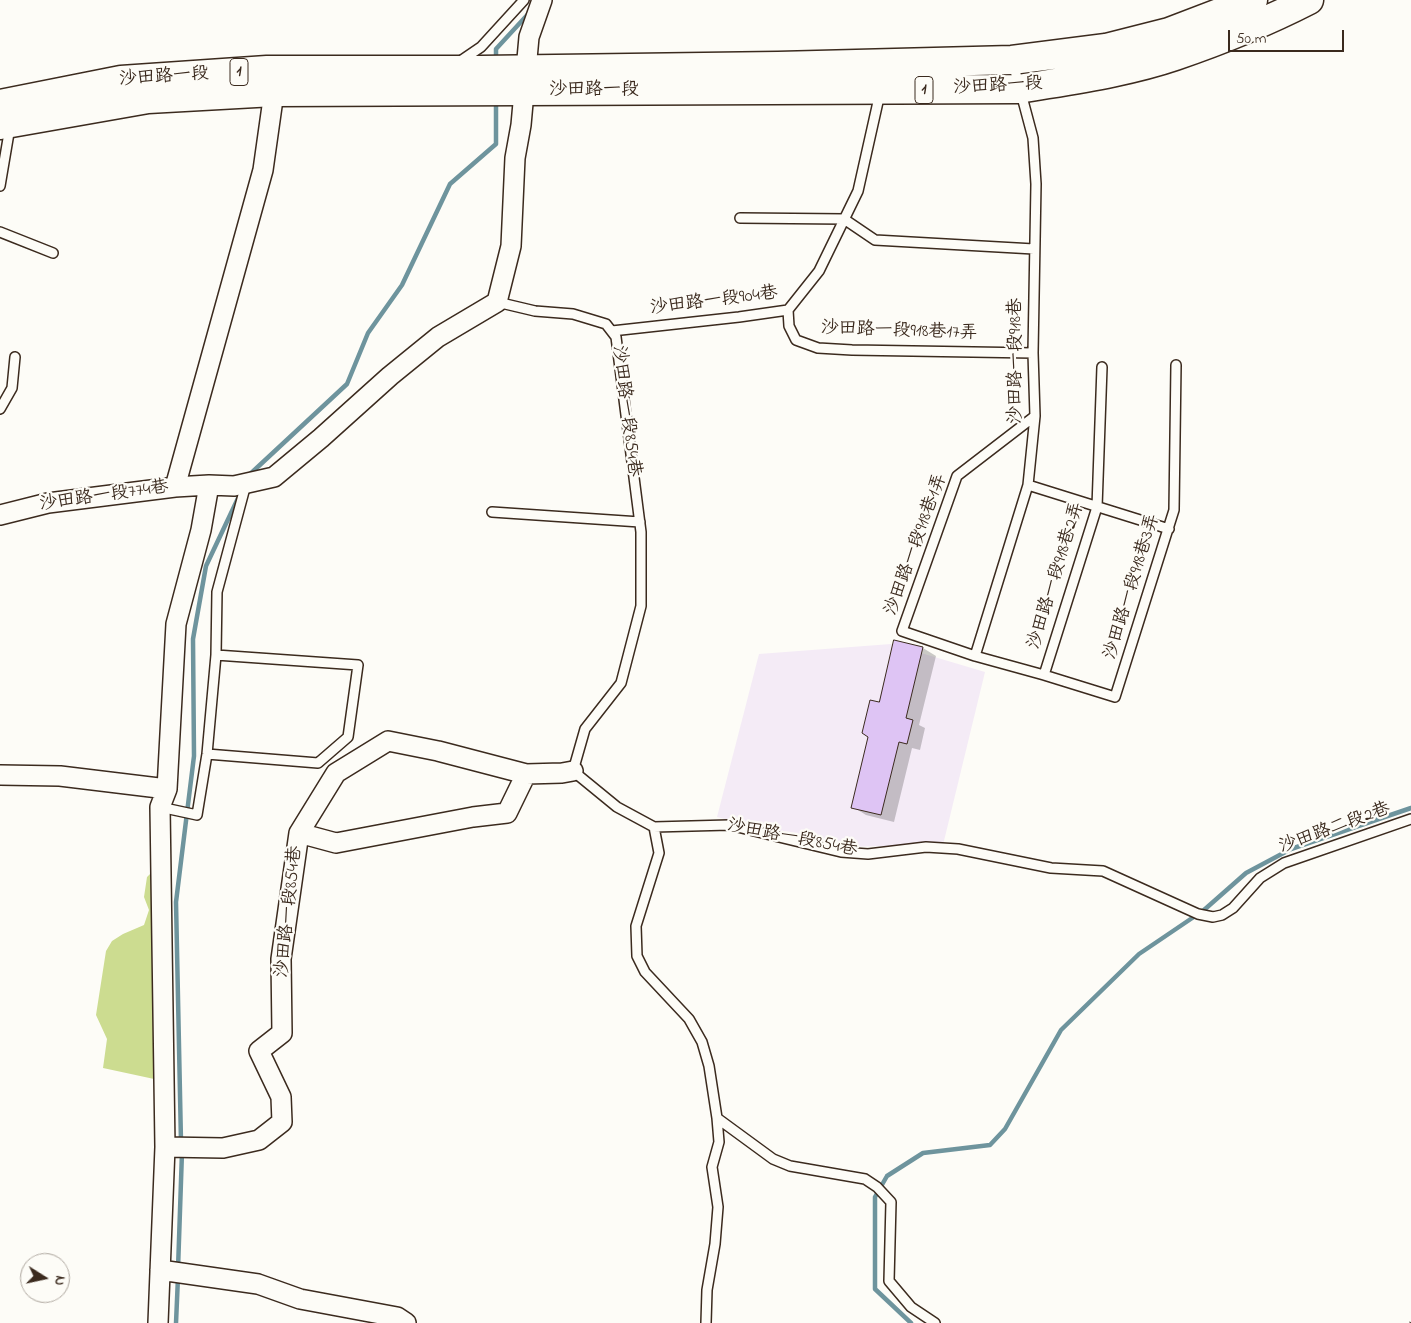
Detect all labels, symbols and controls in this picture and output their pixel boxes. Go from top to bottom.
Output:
scale bar [1231,20,1347,52]
text: 50 m [1236,28,1266,50]
road number: 1 [230,58,248,86]
street label: 沙田路一段 [118,64,210,92]
street label: 沙田路一段 [952,74,1044,100]
road number: 1 [915,76,933,104]
street label: 沙田路一段 [549,80,639,102]
street label: 沙田路一段904巷 [649,283,779,321]
street label: 沙田路一段918巷 [1006,298,1028,424]
street label: 沙田路一段918巷17弄 [820,318,978,346]
street label: 沙田路一段854巷 [606,344,644,478]
street label: 沙田路一段918巷1弄 [881,471,953,619]
street label: 沙田路一段774巷 [38,477,170,517]
street label: 沙田路一段918巷2弄 [1024,500,1090,652]
street label: 沙田路一段918巷3弄 [1101,511,1165,663]
street label: 沙田路二段2巷 [1276,799,1394,859]
street label: 沙田路一段854巷 [725,816,859,862]
street label: 沙田路一段854巷 [272,845,308,979]
north arrow [20,1253,70,1303]
text: N [48,1274,70,1287]

